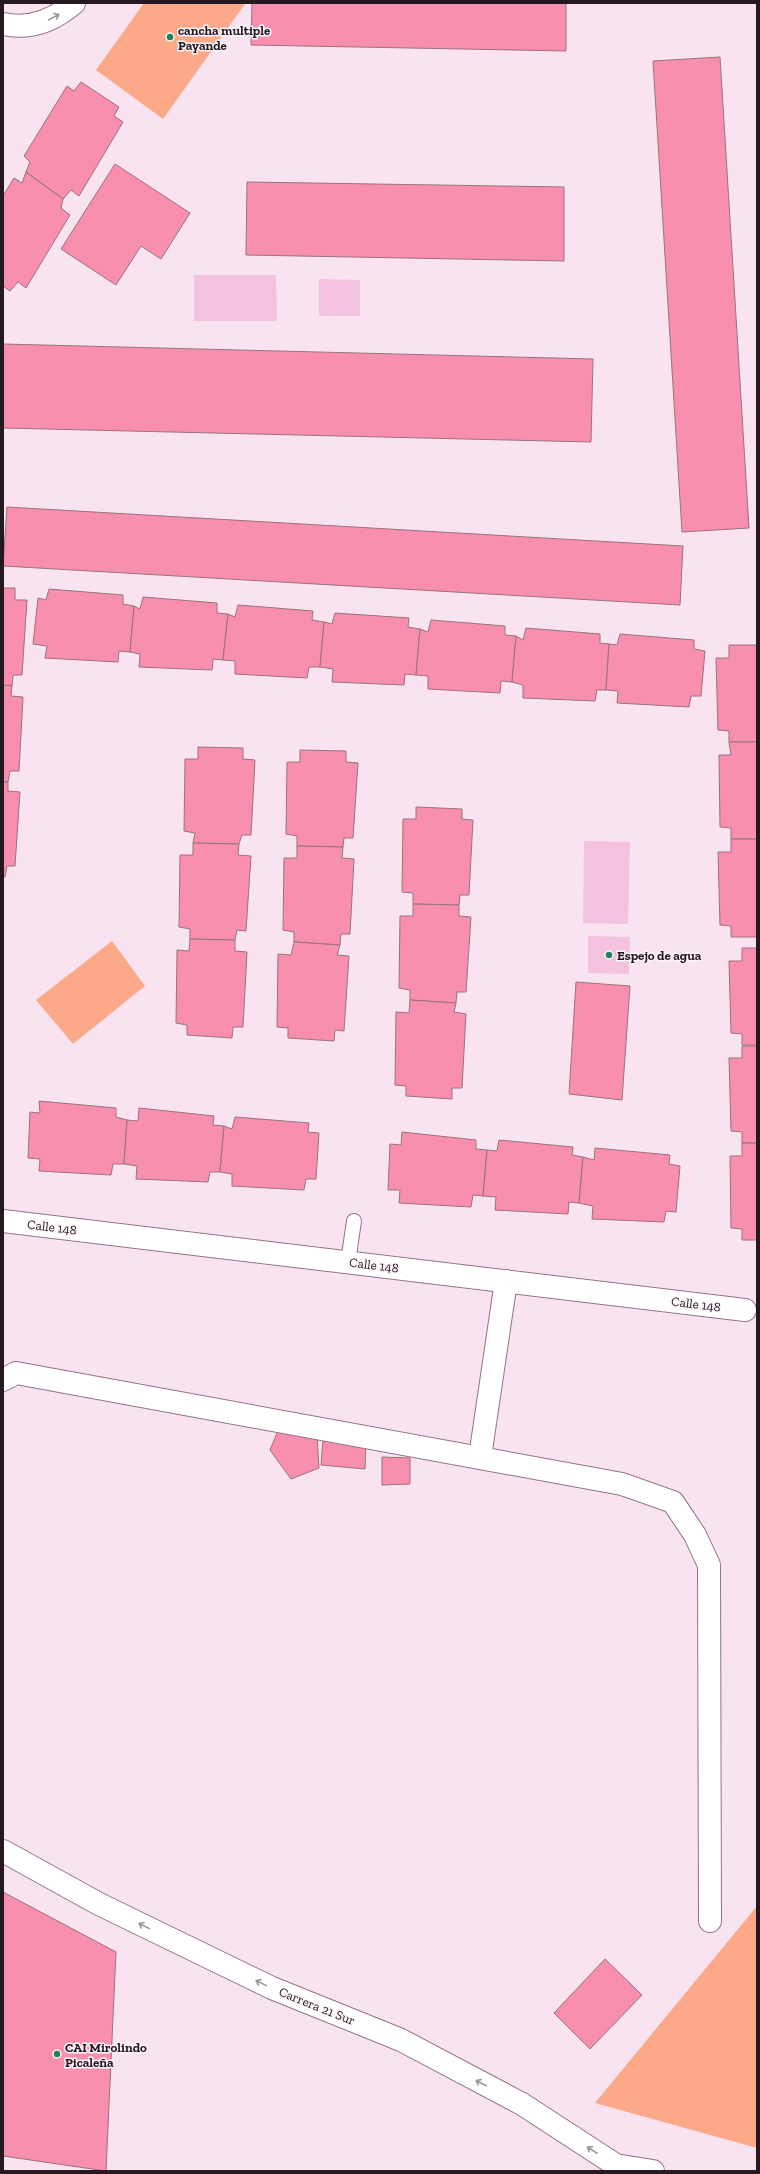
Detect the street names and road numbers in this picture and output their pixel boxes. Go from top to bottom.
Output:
street label: Calle 148 [26,1217,78,1237]
street label: Calle 148 [348,1255,400,1275]
street label: Calle 148 [670,1294,722,1314]
street label: Carrera 21 Sur [277,1984,357,2028]

